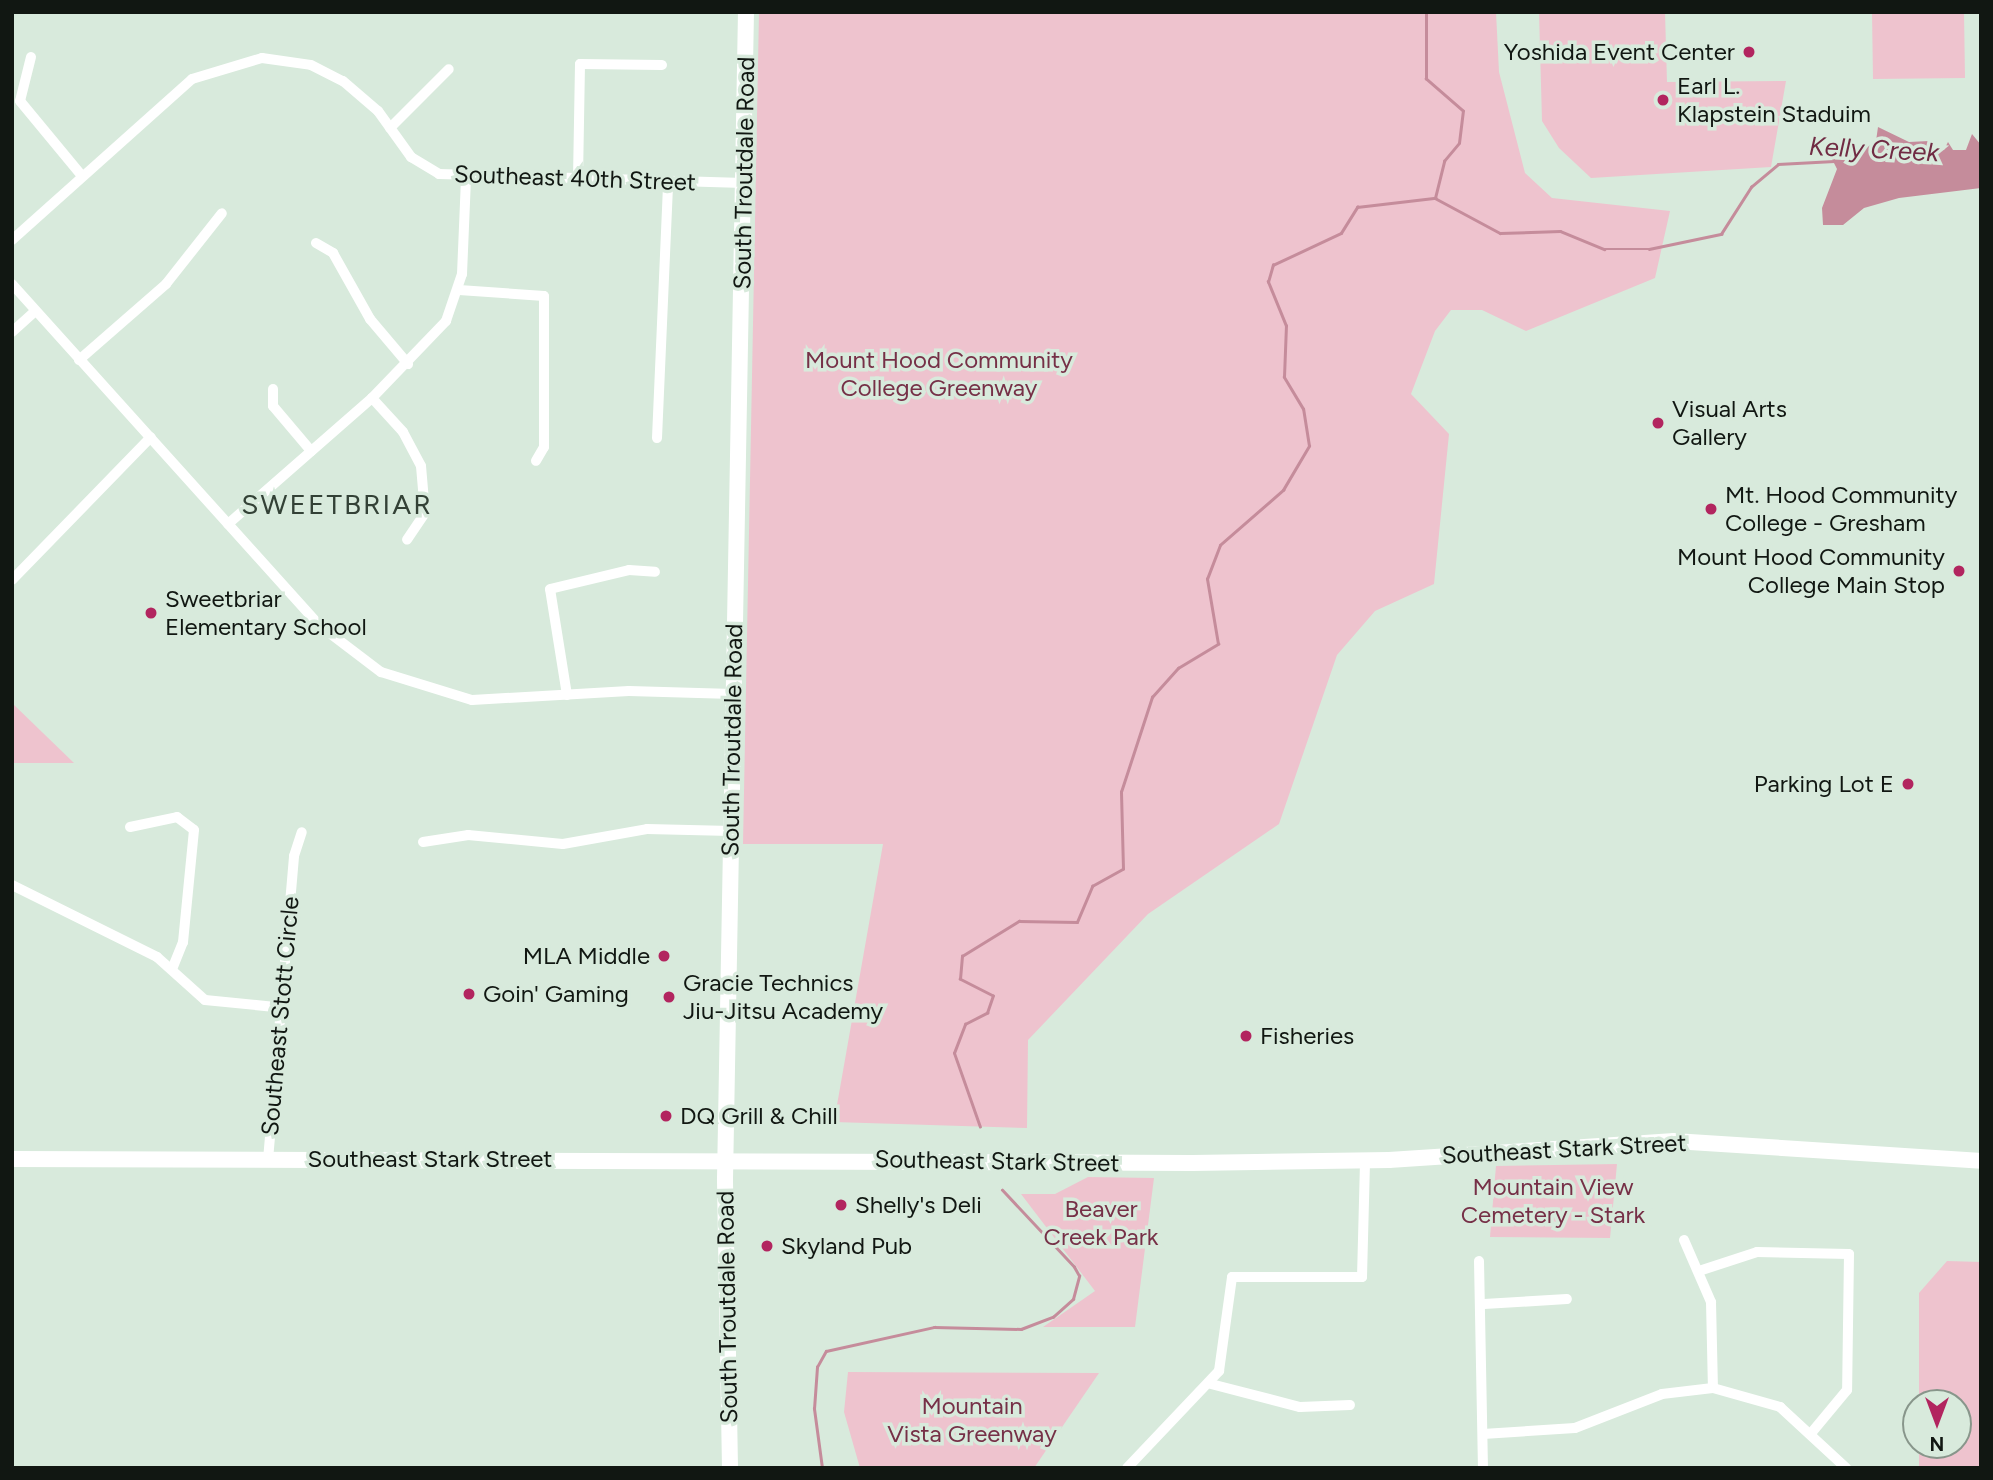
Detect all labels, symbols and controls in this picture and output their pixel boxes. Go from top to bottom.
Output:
place label: Yoshida Event Center [1504,38,1735,66]
marker: Yoshida Event Center [1741,44,1757,60]
street label: South Troutdale Road [728,56,760,290]
place label: Earl L. Klapstein Staduim [1677,72,1871,128]
marker: Earl L. Klapstein Staduim [1655,92,1671,108]
water label: Kelly Creek [1808,131,1940,169]
street label: Southeast 40th Street [454,159,696,197]
park label: Mount Hood Community College Greenway [805,346,1073,402]
place label: Visual Arts Gallery [1672,395,1787,451]
marker: Visual Arts Gallery [1650,415,1666,431]
place label: Mt. Hood Community College - Gresham [1725,481,1957,537]
district label: SWEETBRIAR [243,487,431,521]
marker: Mt. Hood Community College - Gresham [1703,501,1719,517]
place label: Mount Hood Community College Main Stop [1677,543,1945,599]
marker: Mount Hood Community College Main Stop [1951,563,1967,579]
place label: Sweetbriar Elementary School [165,585,367,641]
marker: Sweetbriar Elementary School [143,605,159,621]
street label: South Troutdale Road [716,623,748,857]
place label: Parking Lot E [1754,770,1894,798]
marker: Parking Lot E [1900,776,1916,792]
street label: Southeast Stott Circle [255,895,305,1137]
place label: MLA Middle [523,942,650,970]
marker: MLA Middle [656,948,672,964]
place label: Gracie Technics Jiu-Jitsu Academy [683,969,883,1025]
place label: Goin' Gaming [483,980,629,1008]
marker: Goin' Gaming [461,986,477,1002]
marker: Gracie Technics Jiu-Jitsu Academy [661,989,677,1005]
place label: Fisheries [1260,1022,1354,1050]
marker: Fisheries [1238,1028,1254,1044]
place label: DQ Grill & Chill [680,1102,838,1130]
marker: DQ Grill & Chill [658,1108,674,1124]
street label: Southeast Stark Street [1441,1128,1687,1170]
street label: Southeast Stark Street [874,1144,1120,1178]
street label: Southeast Stark Street [308,1145,552,1173]
park label: Mountain View Cemetery - Stark [1461,1173,1645,1229]
street label: South Troutdale Road [711,1190,743,1424]
place label: Shelly's Deli [855,1191,982,1219]
park label: Beaver Creek Park [1044,1195,1158,1251]
marker: Shelly's Deli [833,1197,849,1213]
place label: Skyland Pub [781,1232,912,1260]
marker: Skyland Pub [759,1238,775,1254]
north arrow [1902,1389,1972,1459]
park label: Mountain Vista Greenway [887,1392,1057,1448]
text: N [1930,1432,1944,1455]

